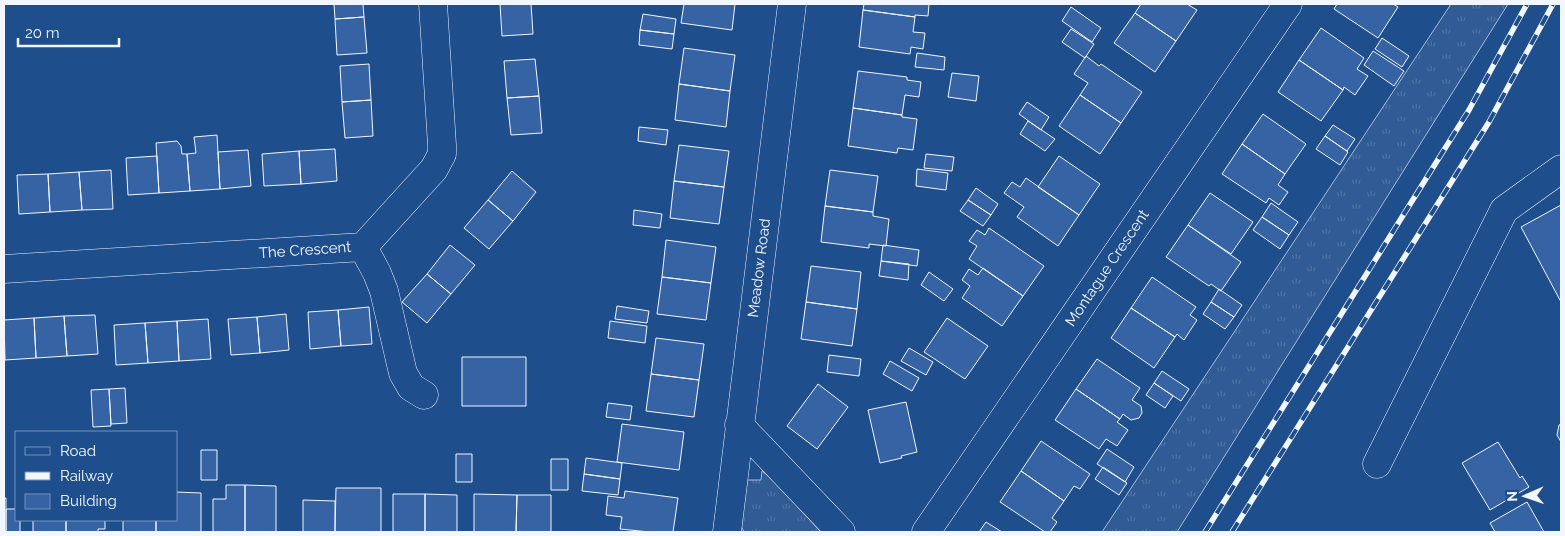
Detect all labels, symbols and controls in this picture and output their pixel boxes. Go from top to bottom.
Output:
scale bar [18,15,119,47]
text: 20 m [25,24,60,42]
street label: Montague Crescent [1061,206,1153,330]
street label: Meadow Road [744,217,774,319]
street label: The Crescent [258,238,352,262]
legend [15,431,178,521]
text: Road [60,442,96,460]
text: Railway [60,467,113,485]
north arrow [1500,471,1550,521]
text: N [1504,491,1520,502]
text: Building [60,492,117,510]

